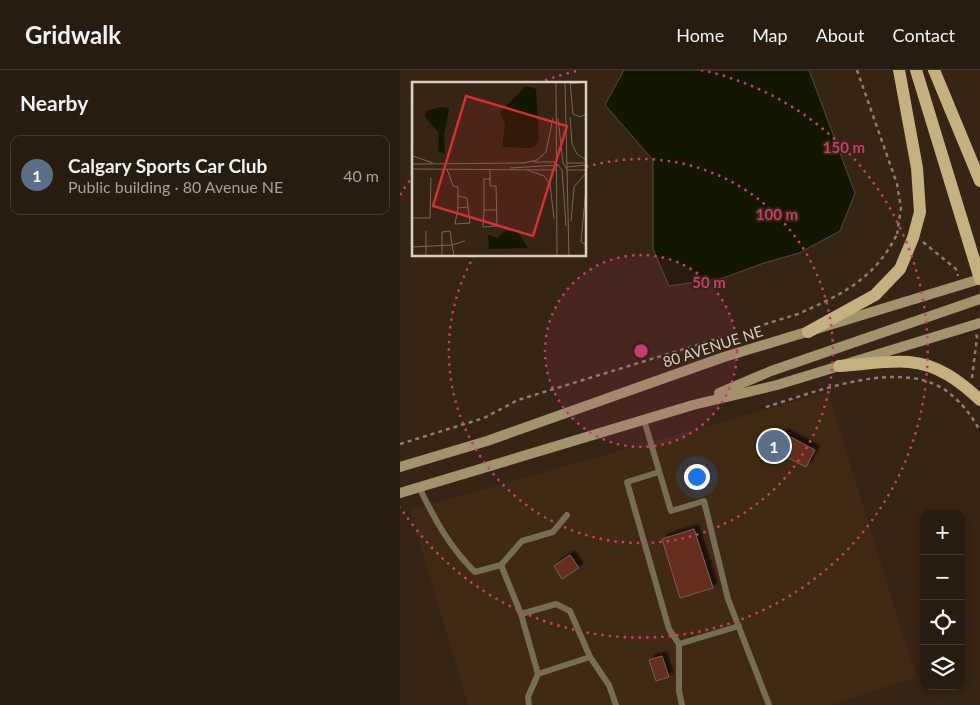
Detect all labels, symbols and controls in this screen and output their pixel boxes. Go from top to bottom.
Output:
text: Gridwalk [25,20,121,49]
text: Home [676,24,724,46]
text: Map [752,24,788,46]
text: About [816,24,865,46]
text: Contact [893,24,955,46]
inset map [412,82,586,256]
text: Nearby [20,90,88,115]
text: 150 m [823,138,865,156]
text: Calgary Sports Car Club [68,154,267,177]
text: 1 [32,166,42,185]
text: 40 m [343,166,379,185]
text: Public building · 80 Avenue NE [68,177,283,196]
text: 100 m [756,205,798,223]
text: 50 m [692,273,726,291]
street label: 80 AVENUE NE [660,321,765,371]
centre of rings [632,342,650,360]
pin: 1 [758,427,790,465]
your location [684,464,710,490]
map controls [920,510,965,690]
button: + [920,510,965,555]
button: − [920,555,965,600]
button: locate [920,600,965,645]
button: layers [920,645,965,690]

